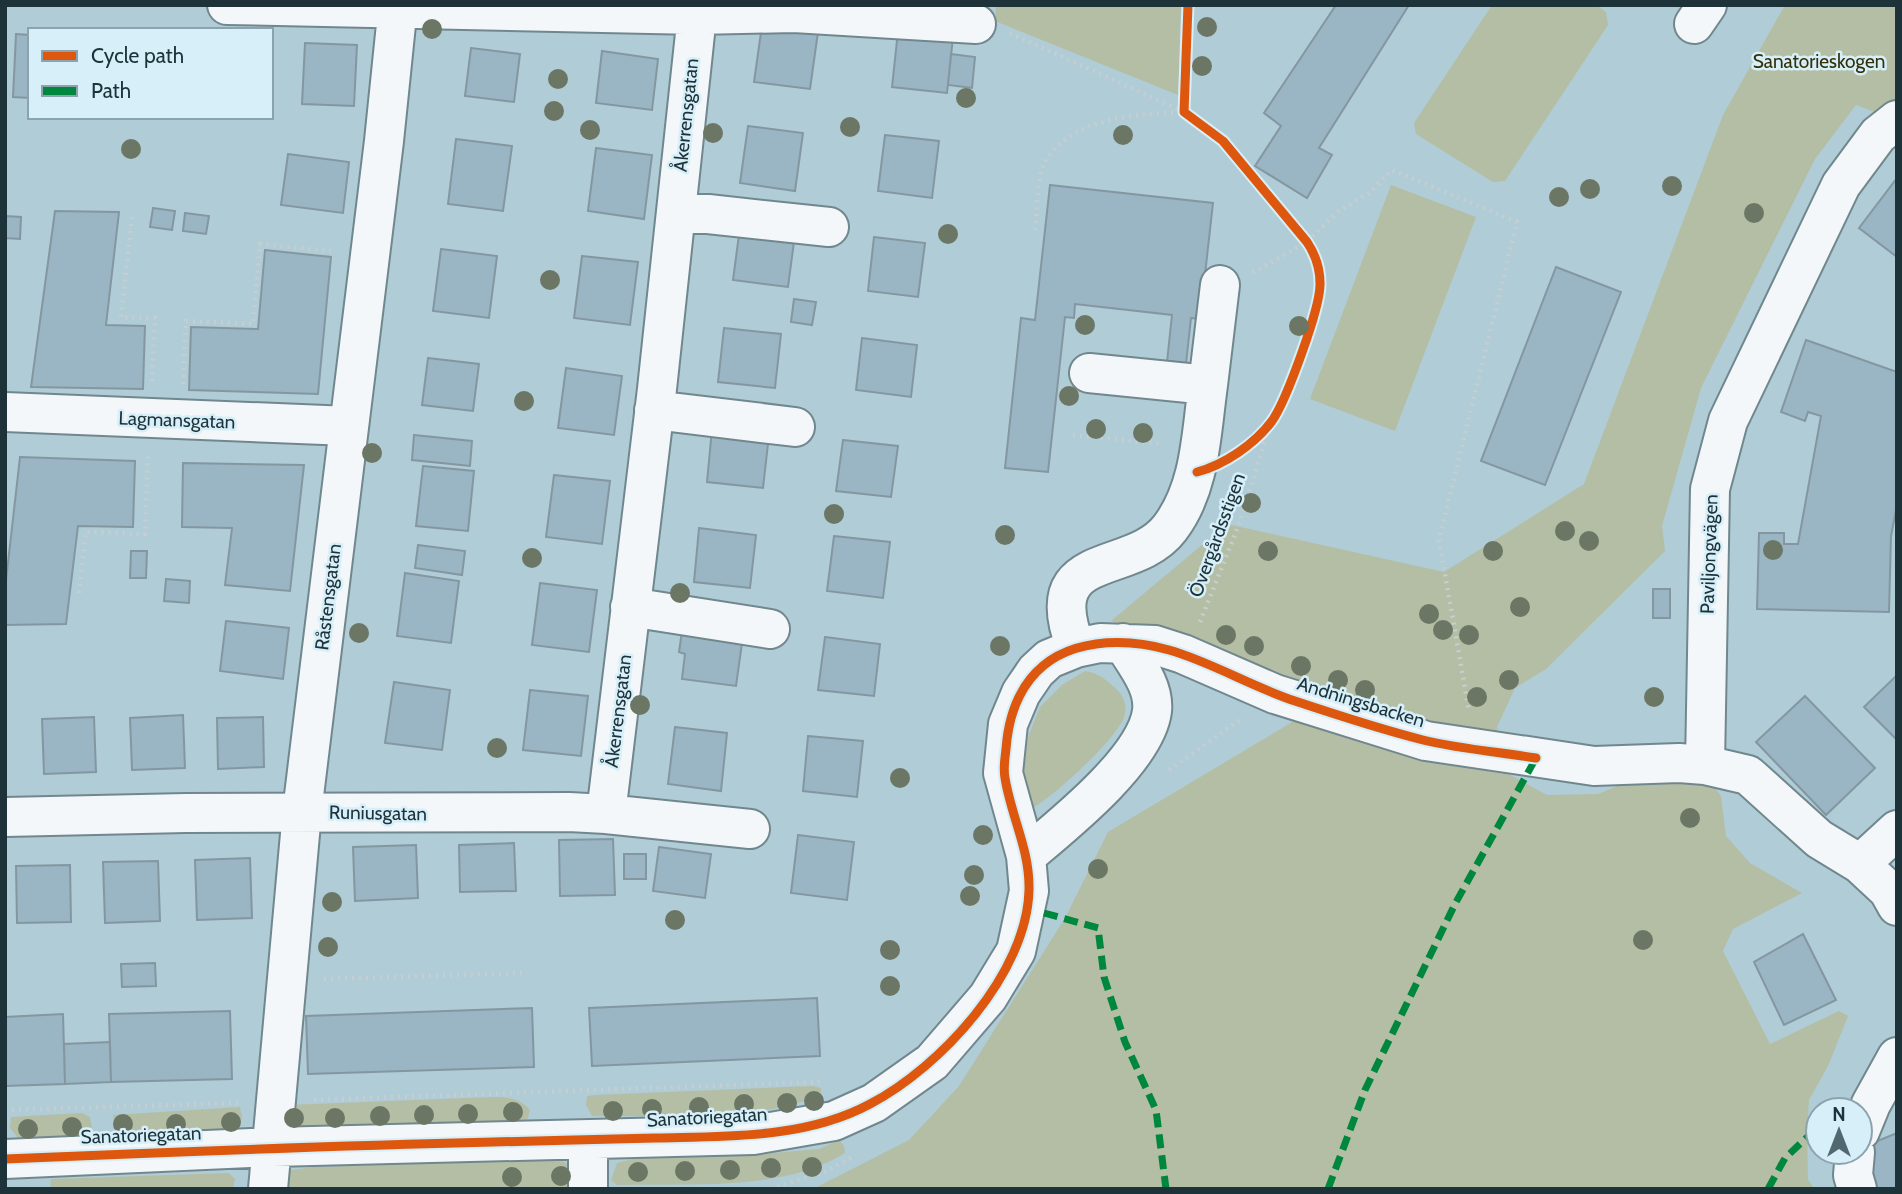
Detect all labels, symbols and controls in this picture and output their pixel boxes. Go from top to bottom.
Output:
legend [28,28,273,119]
text: Cycle path [91,43,184,68]
park label: Sanatorieskogen [1753,50,1885,73]
street label: Åkerrensgatan [668,57,703,173]
text: Path [91,78,131,103]
street label: Lagmansgatan [118,406,236,434]
street label: Övergårdsstigen [1184,470,1250,600]
street label: Paviljongvägen [1695,494,1723,614]
street label: Råstensgatan [310,542,346,652]
street label: Åkerrensgatan [599,653,636,769]
street label: Andningsbacken [1294,672,1428,732]
street label: Runiusgatan [329,801,427,825]
north arrow [1804,1096,1874,1166]
street label: Sanatoriegatan [646,1102,768,1132]
text: N [1832,1103,1846,1126]
street label: Sanatoriegatan [80,1121,202,1149]

